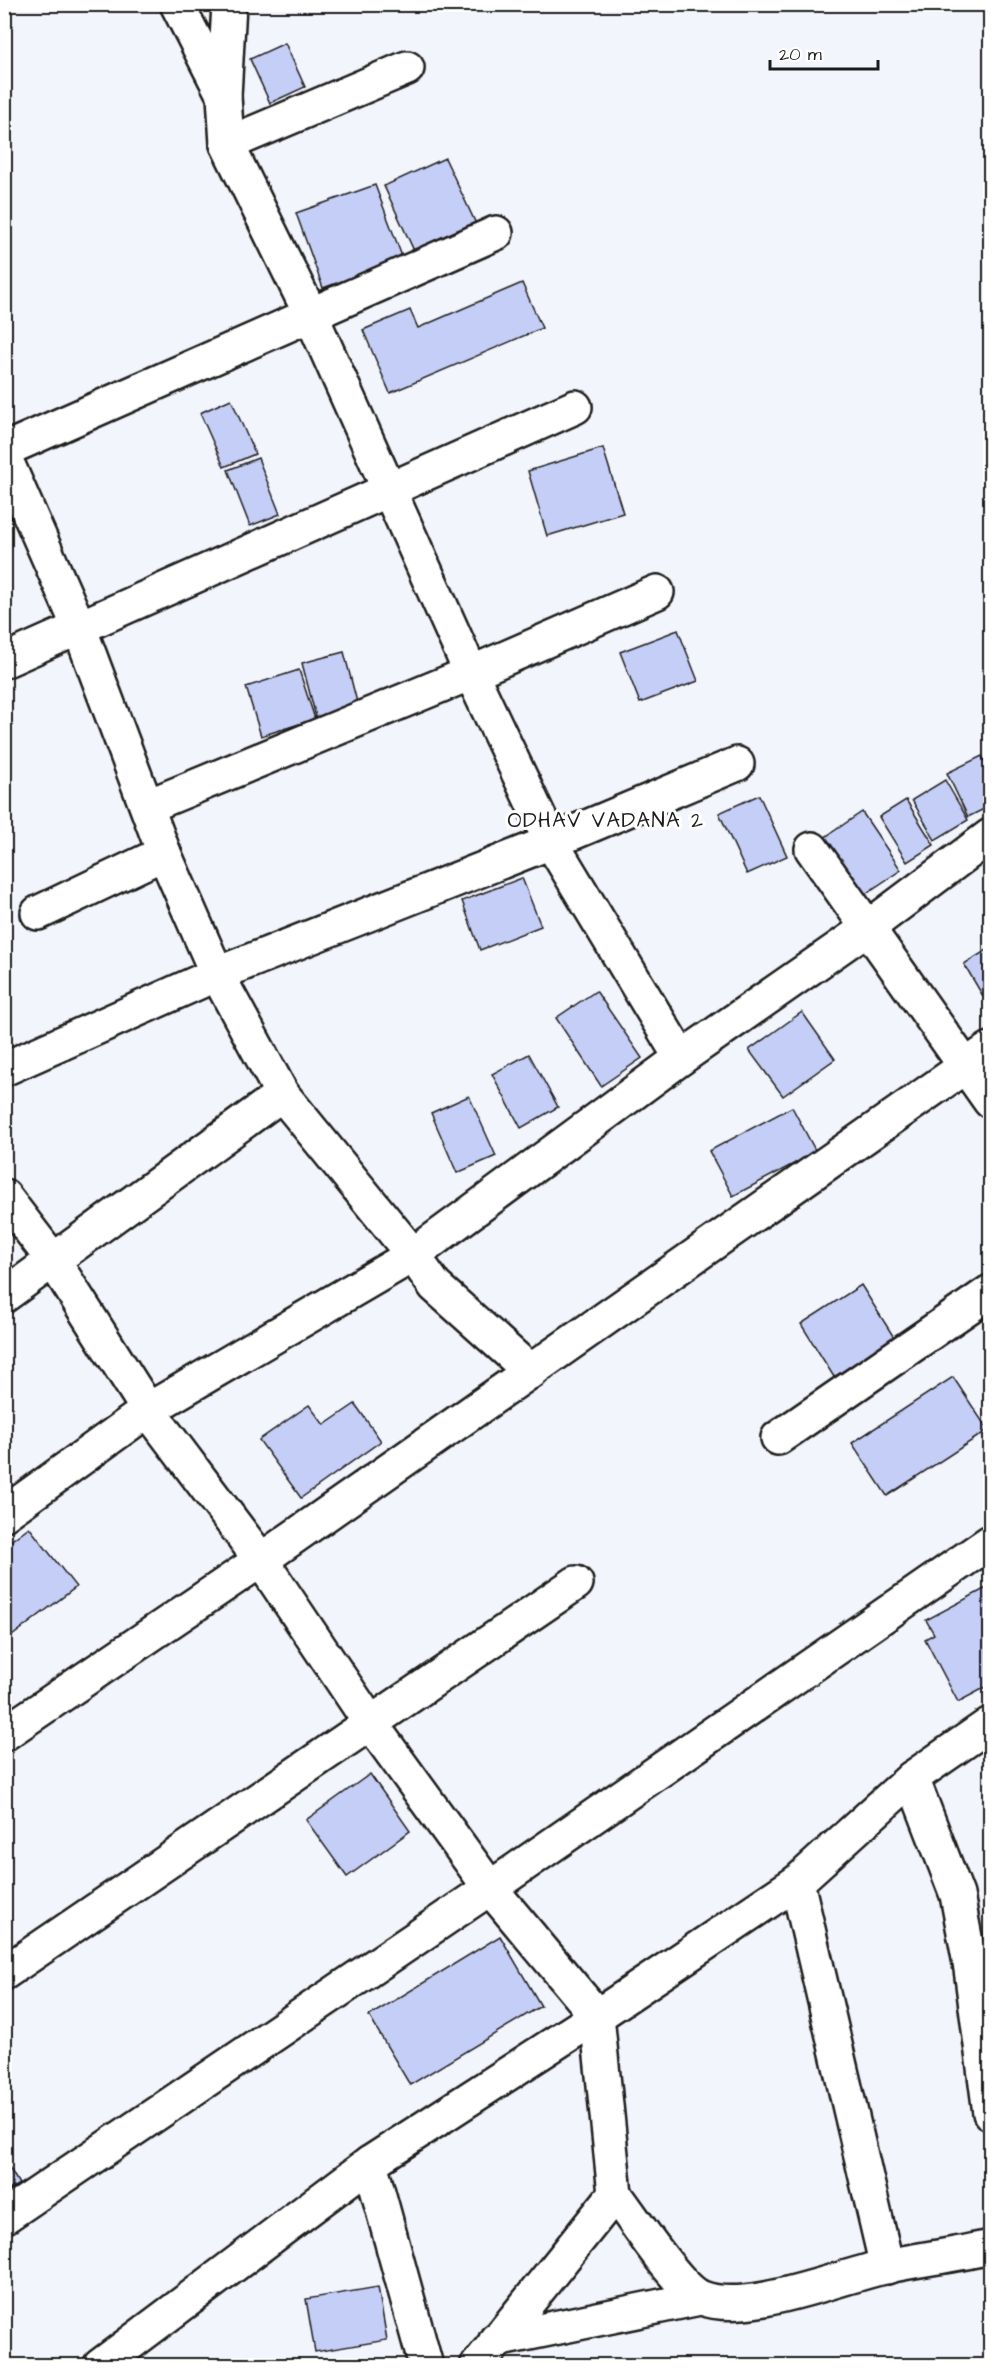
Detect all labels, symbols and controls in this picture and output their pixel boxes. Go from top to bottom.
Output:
scale bar [770,33,878,71]
text: 20 m [779,42,822,67]
district label: ODHAV VADANA 2 [507,806,705,835]

